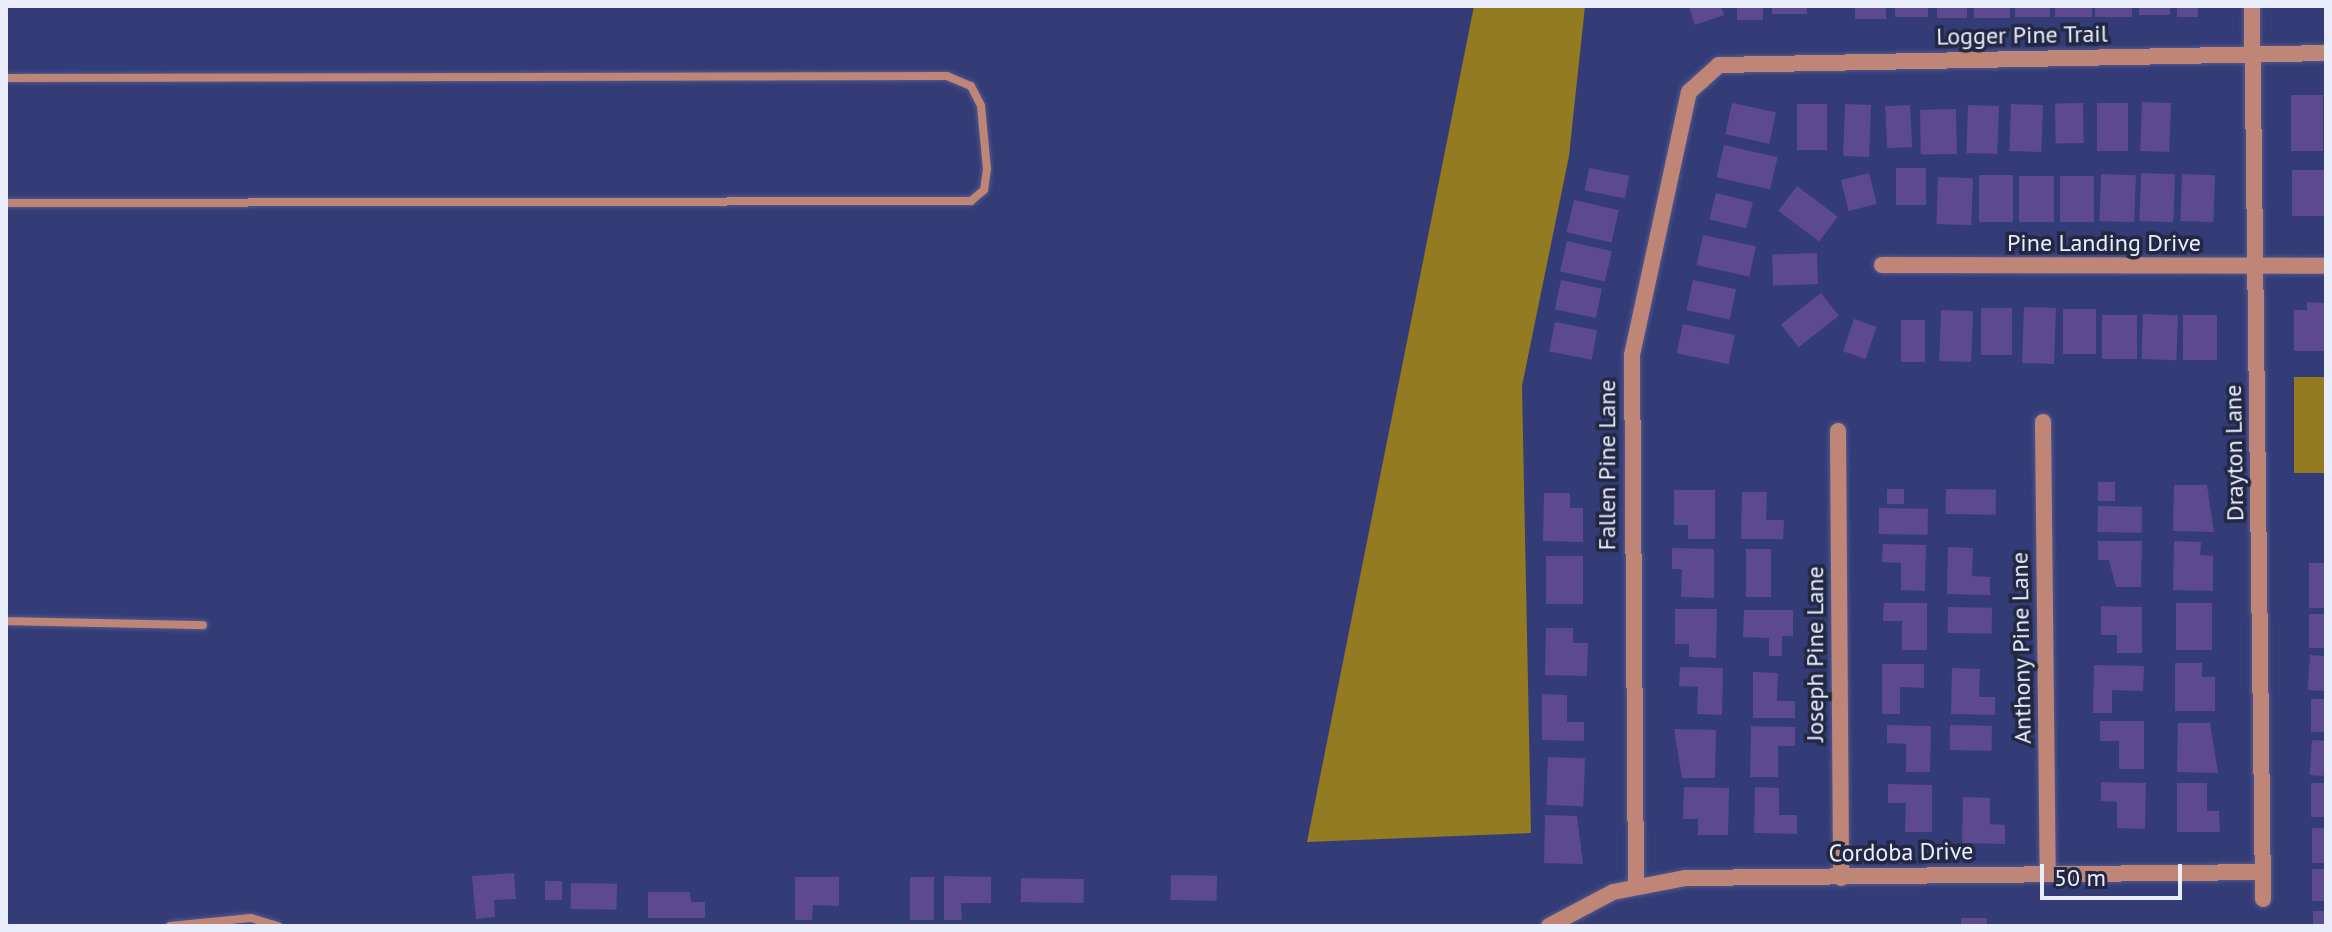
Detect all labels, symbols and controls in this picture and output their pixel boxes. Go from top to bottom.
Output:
street label: Logger Pine Trail [1936,19,2108,51]
street label: Pine Landing Drive [2007,229,2201,257]
street label: Fallen Pine Lane [1593,380,1621,550]
street label: Drayton Lane [2218,385,2250,521]
street label: Anthony Pine Lane [2005,551,2037,745]
street label: Joseph Pine Lane [1801,566,1829,742]
street label: Cordoba Drive [1828,836,1974,868]
scale bar [2044,848,2186,898]
text: 50 m [2054,862,2106,893]

